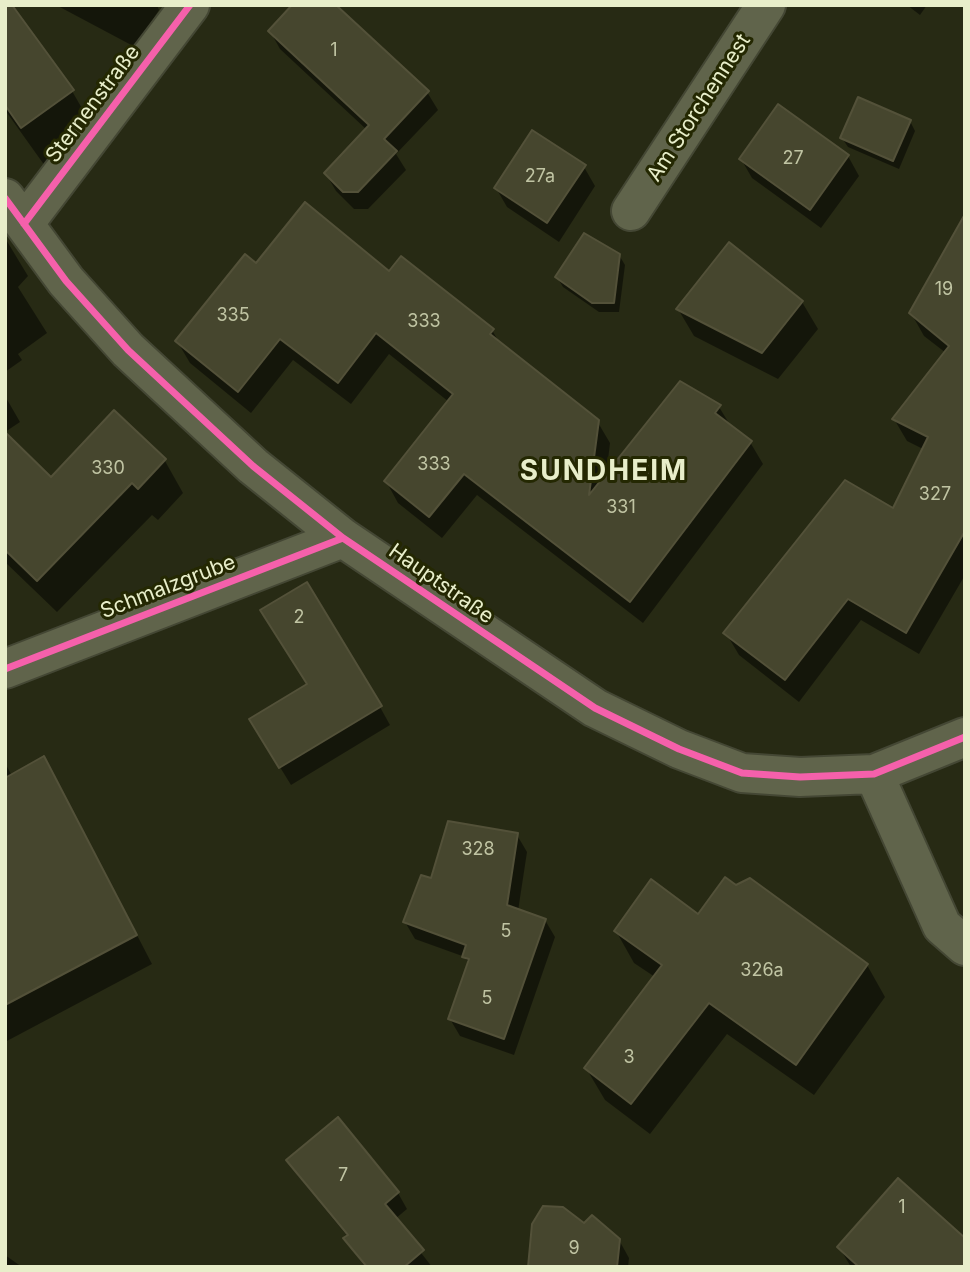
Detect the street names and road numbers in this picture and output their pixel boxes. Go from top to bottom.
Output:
street label: Am Storchennest [642,30,756,186]
street label: Sternenstraße [41,40,145,168]
street label: Hauptstraße [384,539,498,629]
street label: Schmalzgrube [97,550,239,624]

